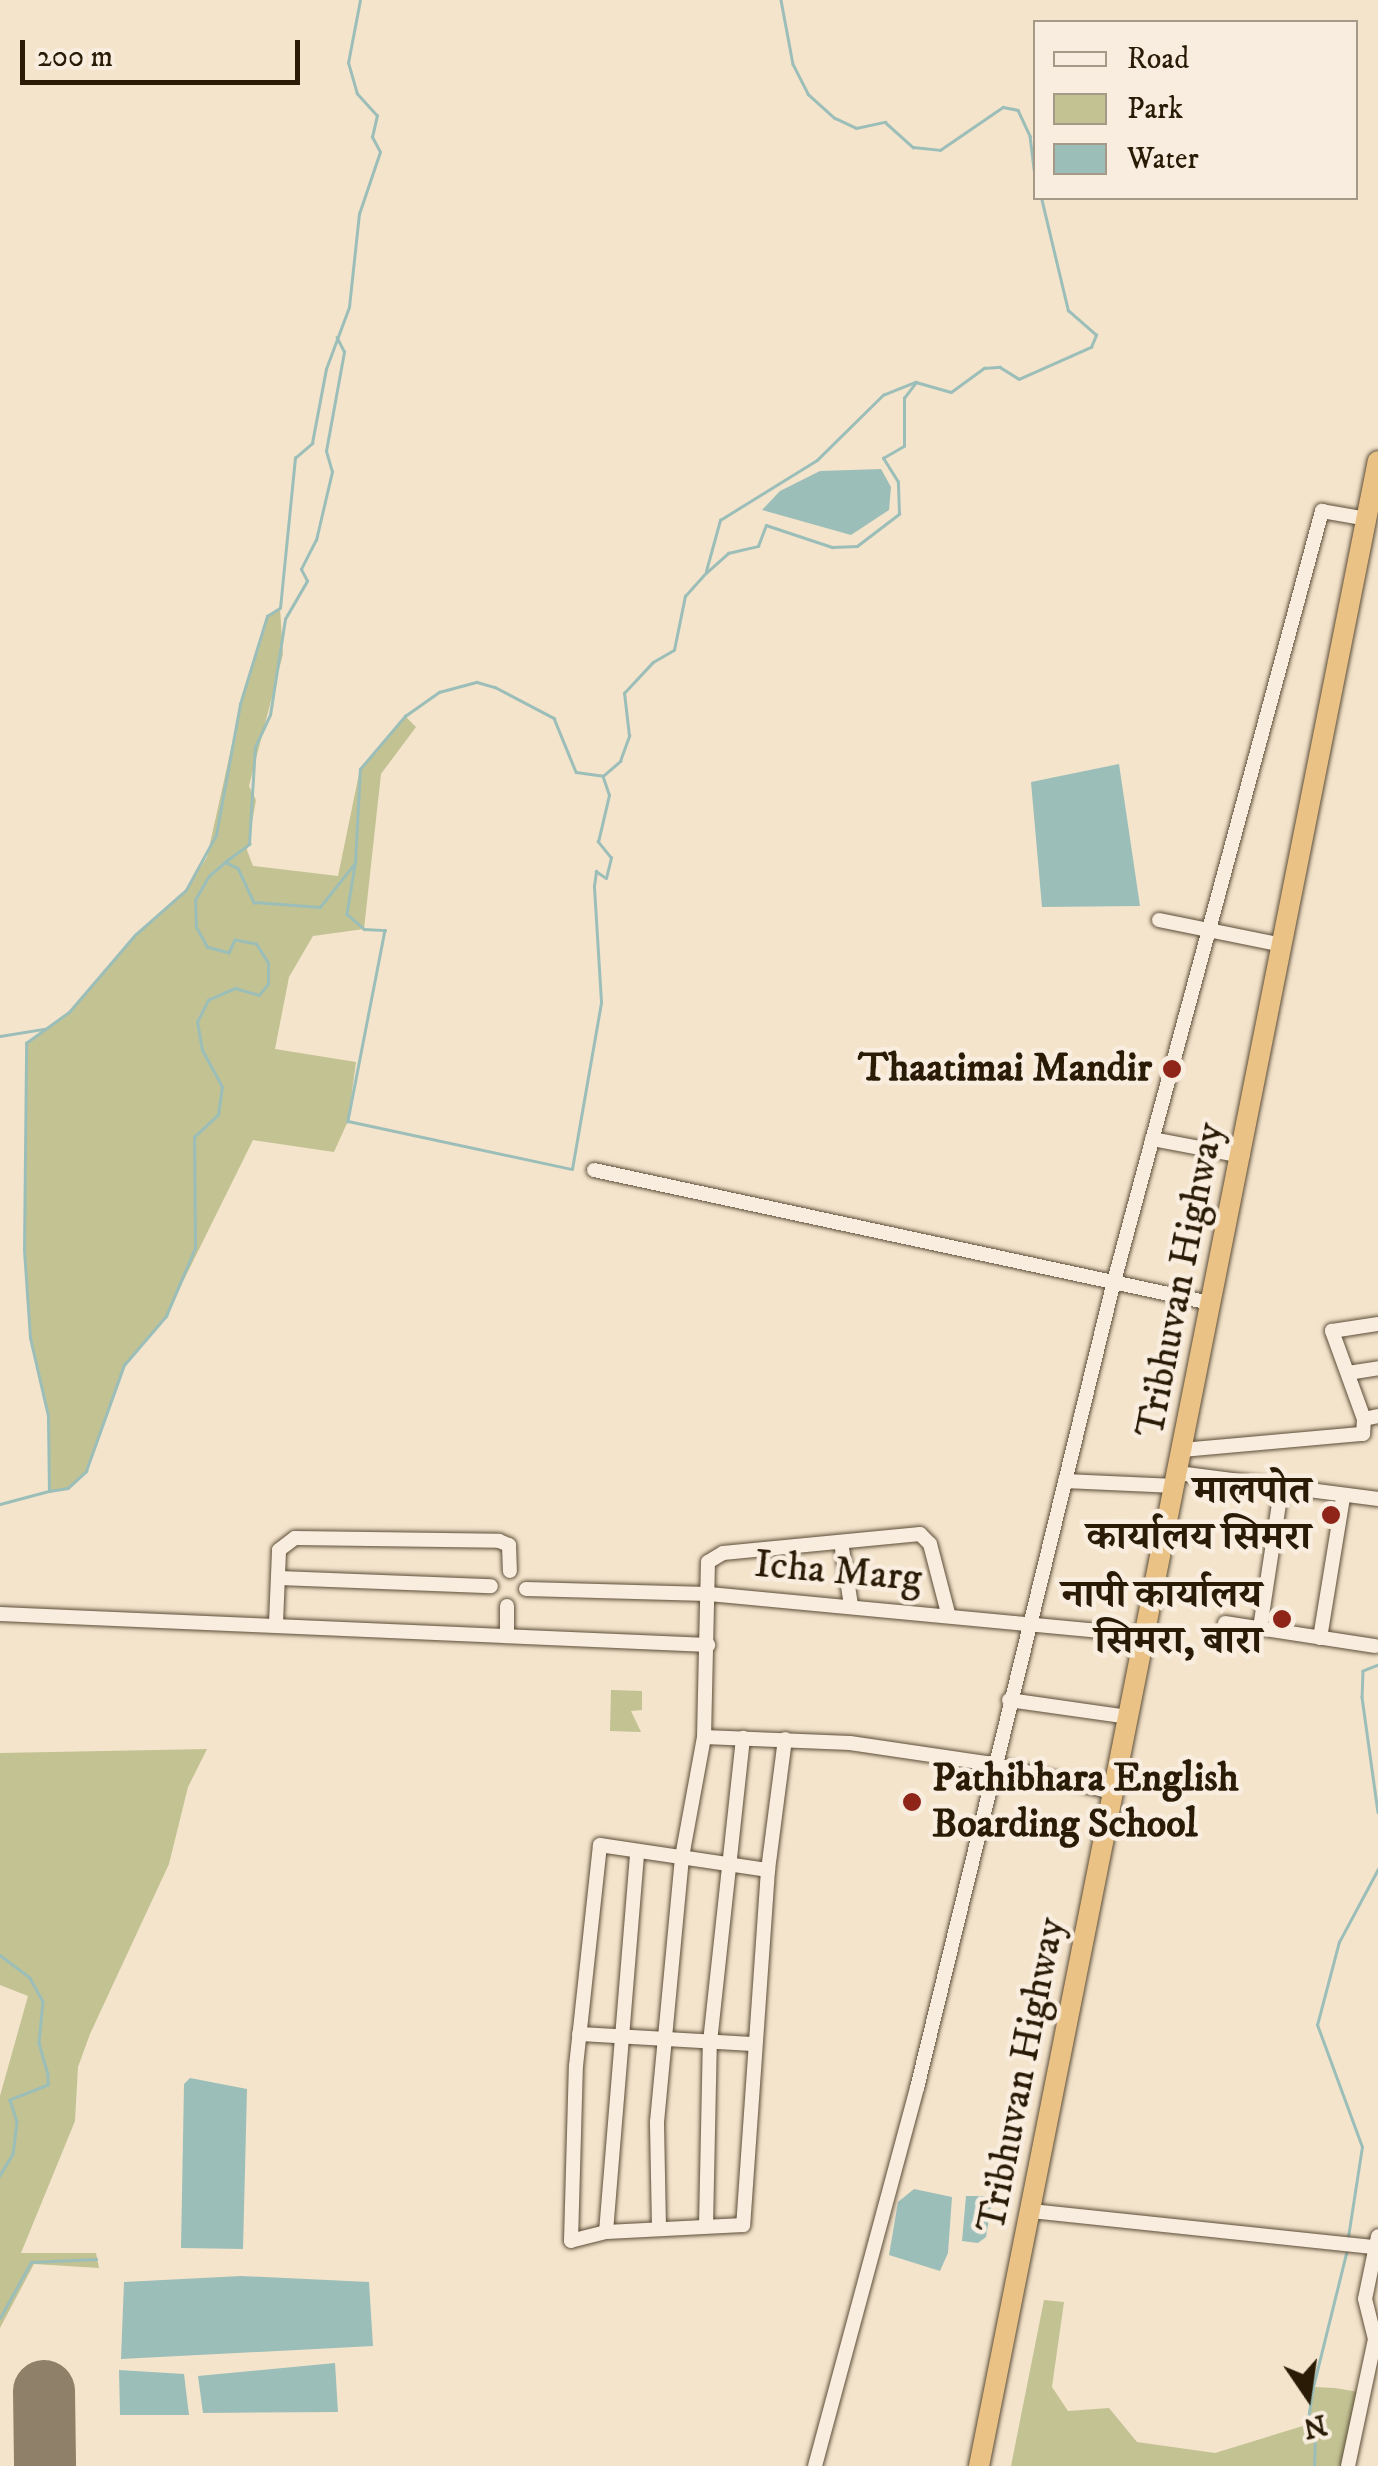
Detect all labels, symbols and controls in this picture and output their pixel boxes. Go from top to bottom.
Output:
scale bar [25,20,305,82]
legend [1033,20,1358,200]
text: 200 m [37,39,113,76]
text: Road [1127,41,1189,78]
text: Park [1127,91,1183,128]
text: Water [1127,141,1199,178]
place label: Thaatimai Mandir [858,1045,1152,1093]
marker: Thaatimai Mandir [1161,1058,1183,1080]
street label: Tribhuvan Highway [1127,1119,1235,1441]
place label: मालपोत कार्यालय सिमरा [1086,1468,1311,1562]
marker: मालपोत कार्यालय सिमरा [1320,1504,1342,1526]
street label: Icha Marg [752,1541,924,1603]
place label: नापी कार्यालय सिमरा, बारा [1062,1572,1262,1666]
marker: नापी कार्यालय सिमरा, बारा [1271,1608,1293,1630]
place label: Pathibhara English Boarding School [932,1755,1239,1849]
marker: Pathibhara English Boarding School [901,1791,923,1813]
street label: Tribhuvan Highway [968,1914,1076,2236]
north arrow [1258,2346,1358,2446]
text: N [1300,2406,1330,2445]

